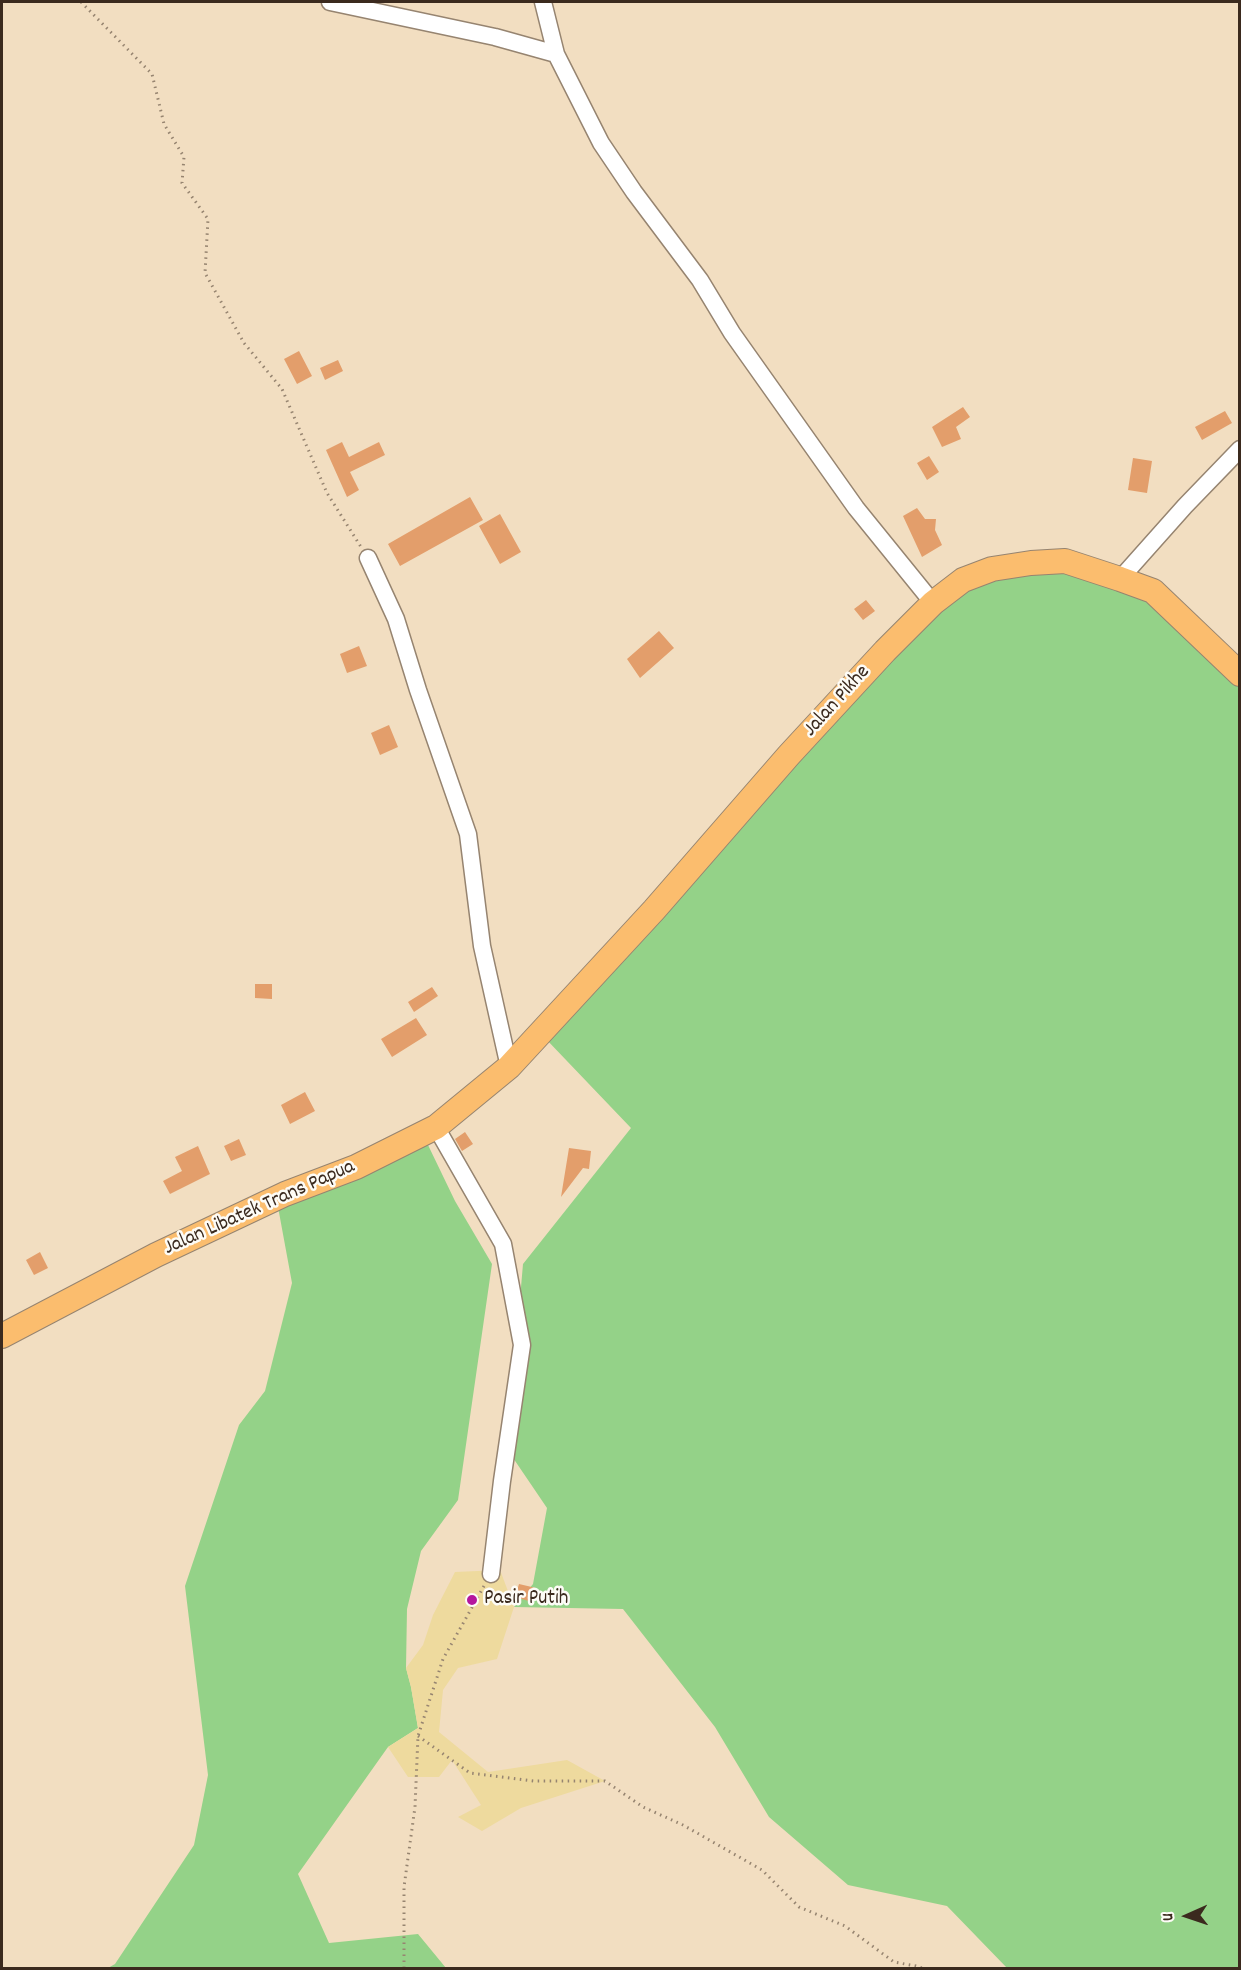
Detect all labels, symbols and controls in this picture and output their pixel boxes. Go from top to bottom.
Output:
street label: Jalan Pikhe [799,661,877,743]
street label: Jalan Libatek Trans Papua [161,1156,359,1262]
place label: Pasir Putih [484,1587,568,1613]
marker: Pasir Putih [465,1593,479,1607]
north arrow [1157,1886,1217,1946]
text: U [1157,1913,1180,1921]

